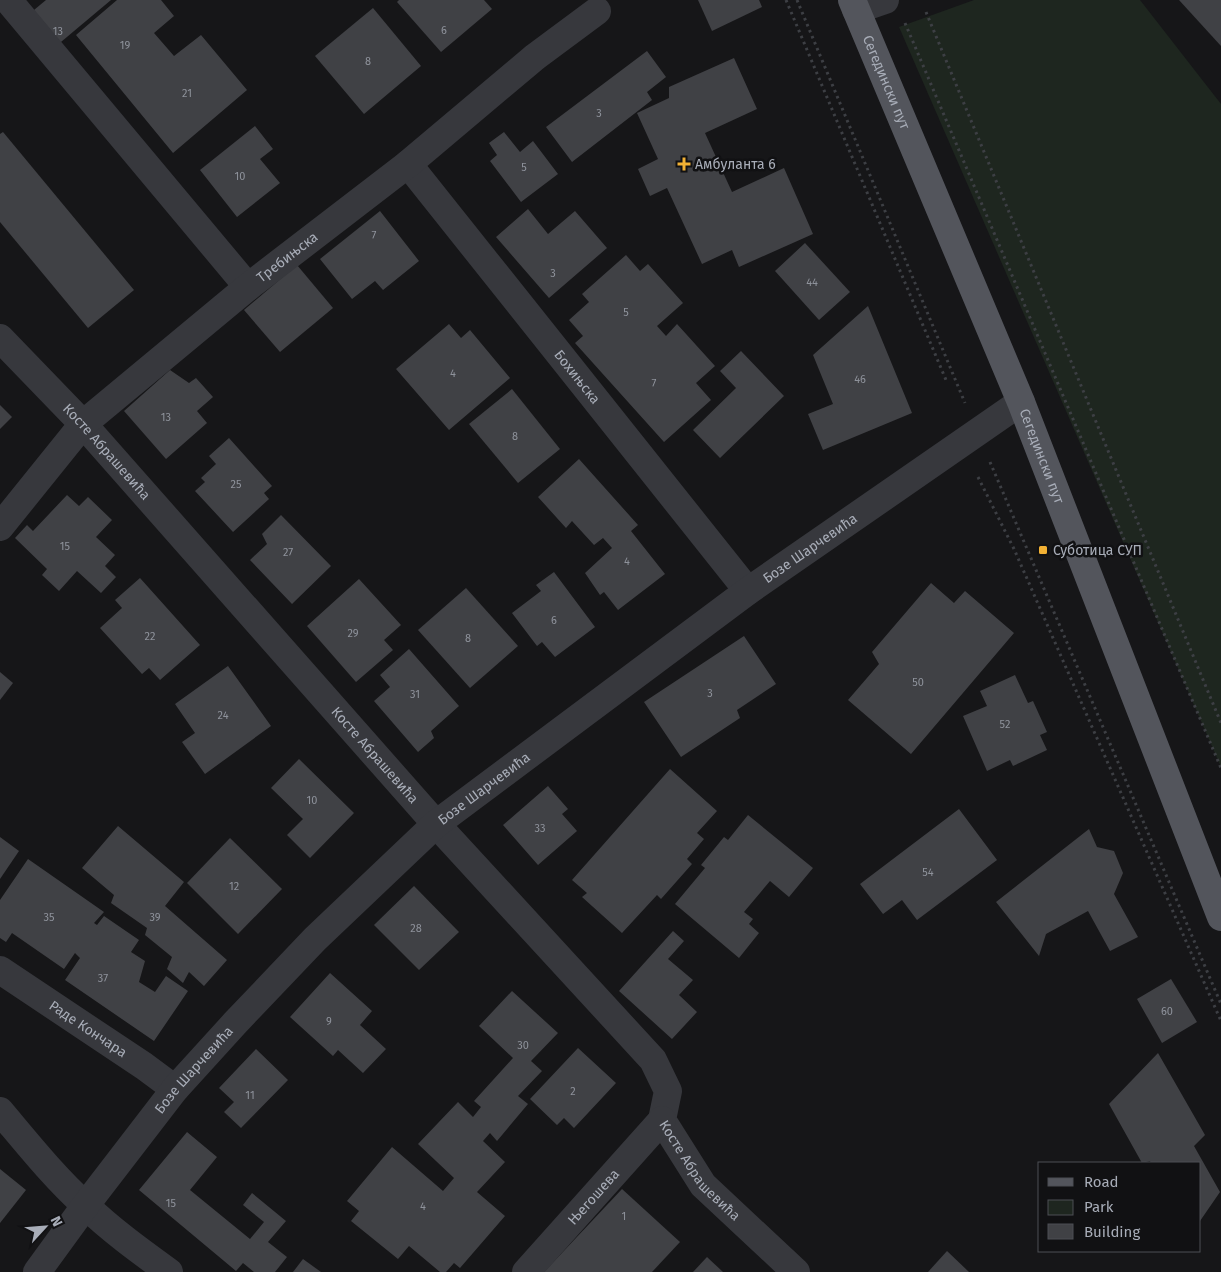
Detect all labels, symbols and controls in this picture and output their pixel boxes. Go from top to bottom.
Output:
house number: 6 [441,24,447,37]
house number: 13 [53,25,63,38]
street label: Сегедински пут [859,33,914,132]
house number: 19 [120,39,130,52]
house number: 8 [365,55,371,68]
house number: 21 [182,87,192,100]
house number: 3 [596,107,602,120]
place label: Амбуланта 6 [695,156,776,173]
marker: Амбуланта 6 [677,157,691,171]
house number: 5 [521,161,527,174]
house number: 10 [235,170,245,183]
street label: Требињска [253,229,321,286]
house number: 7 [372,229,377,242]
house number: 3 [550,267,556,280]
house number: 44 [806,276,818,289]
house number: 5 [623,306,629,319]
street label: Бохињска [550,347,604,407]
house number: 4 [450,367,456,380]
house number: 46 [854,373,866,386]
house number: 7 [652,377,657,390]
street label: Косте Абрашевића [59,400,154,504]
street label: Сегедински пут [1015,406,1068,507]
house number: 13 [161,411,171,424]
house number: 8 [512,430,518,443]
house number: 25 [231,478,242,491]
street label: Бозе Шарчевића [760,510,861,587]
house number: 15 [60,540,71,553]
place label: Суботица СУП [1053,542,1142,559]
marker: Суботица СУП [1037,544,1049,556]
house number: 27 [283,546,293,559]
house number: 4 [624,555,630,568]
house number: 6 [551,614,557,627]
house number: 29 [347,627,359,640]
house number: 22 [145,630,155,643]
house number: 8 [465,632,471,645]
house number: 50 [912,676,924,689]
house number: 3 [707,687,713,700]
house number: 31 [410,688,420,701]
street label: Косте Абрашевића [328,704,422,807]
house number: 24 [218,709,229,722]
house number: 52 [1000,718,1010,731]
street label: Бозе Шарчевића [435,749,534,829]
house number: 10 [307,794,317,807]
house number: 33 [535,822,545,835]
house number: 54 [922,866,934,879]
house number: 12 [229,880,239,893]
house number: 35 [44,911,55,924]
house number: 39 [149,911,161,924]
house number: 28 [410,922,422,935]
house number: 37 [98,972,108,985]
street label: Раде Кончара [46,997,130,1061]
house number: 60 [1161,1005,1173,1018]
house number: 9 [326,1015,332,1028]
street label: Бозе Шарчевића [151,1023,237,1117]
house number: 30 [517,1039,529,1052]
house number: 2 [570,1085,576,1098]
house number: 11 [245,1089,255,1102]
street label: Косте Абрашевића [655,1117,744,1224]
legend [1038,1162,1201,1252]
street label: Његошева [564,1166,623,1228]
text: Road [1084,1173,1119,1191]
house number: 15 [166,1197,177,1210]
text: Park [1084,1198,1114,1216]
house number: 4 [420,1200,426,1213]
north arrow [20,1202,70,1252]
house number: 1 [622,1210,626,1223]
text: N [47,1214,66,1229]
text: Building [1084,1223,1140,1241]

